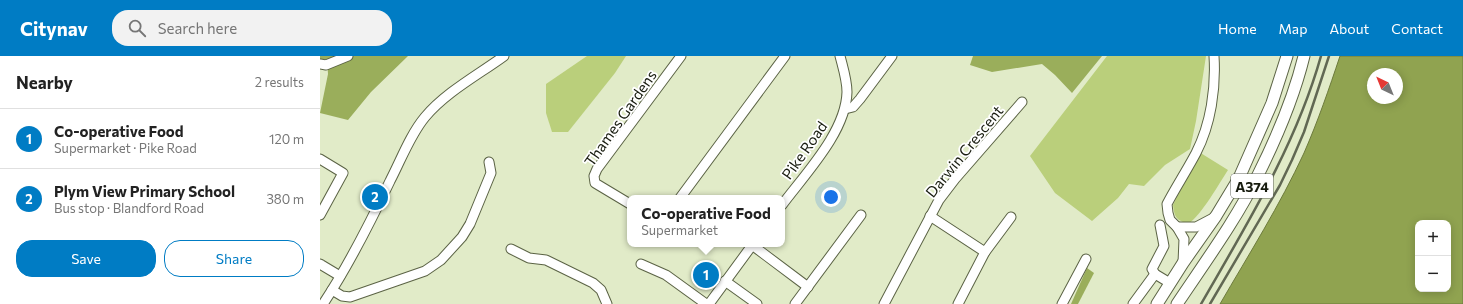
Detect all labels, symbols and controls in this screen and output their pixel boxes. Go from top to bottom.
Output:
search box [112,10,392,46]
text: Citynav [20,17,88,40]
icon: search [126,17,148,39]
text: Search here [158,19,237,37]
text: Home [1218,20,1257,37]
text: Map [1279,20,1307,37]
text: About [1329,20,1369,37]
text: Contact [1391,20,1443,37]
street label: Thames Gardens [580,66,660,170]
north arrow [1367,68,1403,104]
text: Nearby [16,72,73,93]
text: 2 results [255,74,304,90]
street label: Darwin Crescent [921,101,1007,201]
street label: Pike Road [777,117,831,183]
text: Co-operative Food [54,122,184,140]
text: 1 [26,131,32,147]
text: 120 m [269,131,304,147]
text: Supermarket · Pike Road [54,140,197,156]
road number: A374 [1231,174,1273,198]
text: Plym View Primary School [54,182,235,200]
pin: 2 [362,182,388,212]
your location [821,187,841,207]
text: 2 [25,191,33,207]
text: 380 m [266,191,304,207]
popup [627,195,785,247]
text: Bus stop · Blandford Road [54,200,204,216]
text: Co-operative Food [641,204,771,222]
map controls [1415,220,1451,292]
button: + [1415,220,1451,256]
text: Supermarket [641,222,718,238]
button: Save [16,240,156,277]
button: Share [164,240,304,277]
button: − [1415,256,1451,292]
pin: 1 [693,260,719,290]

